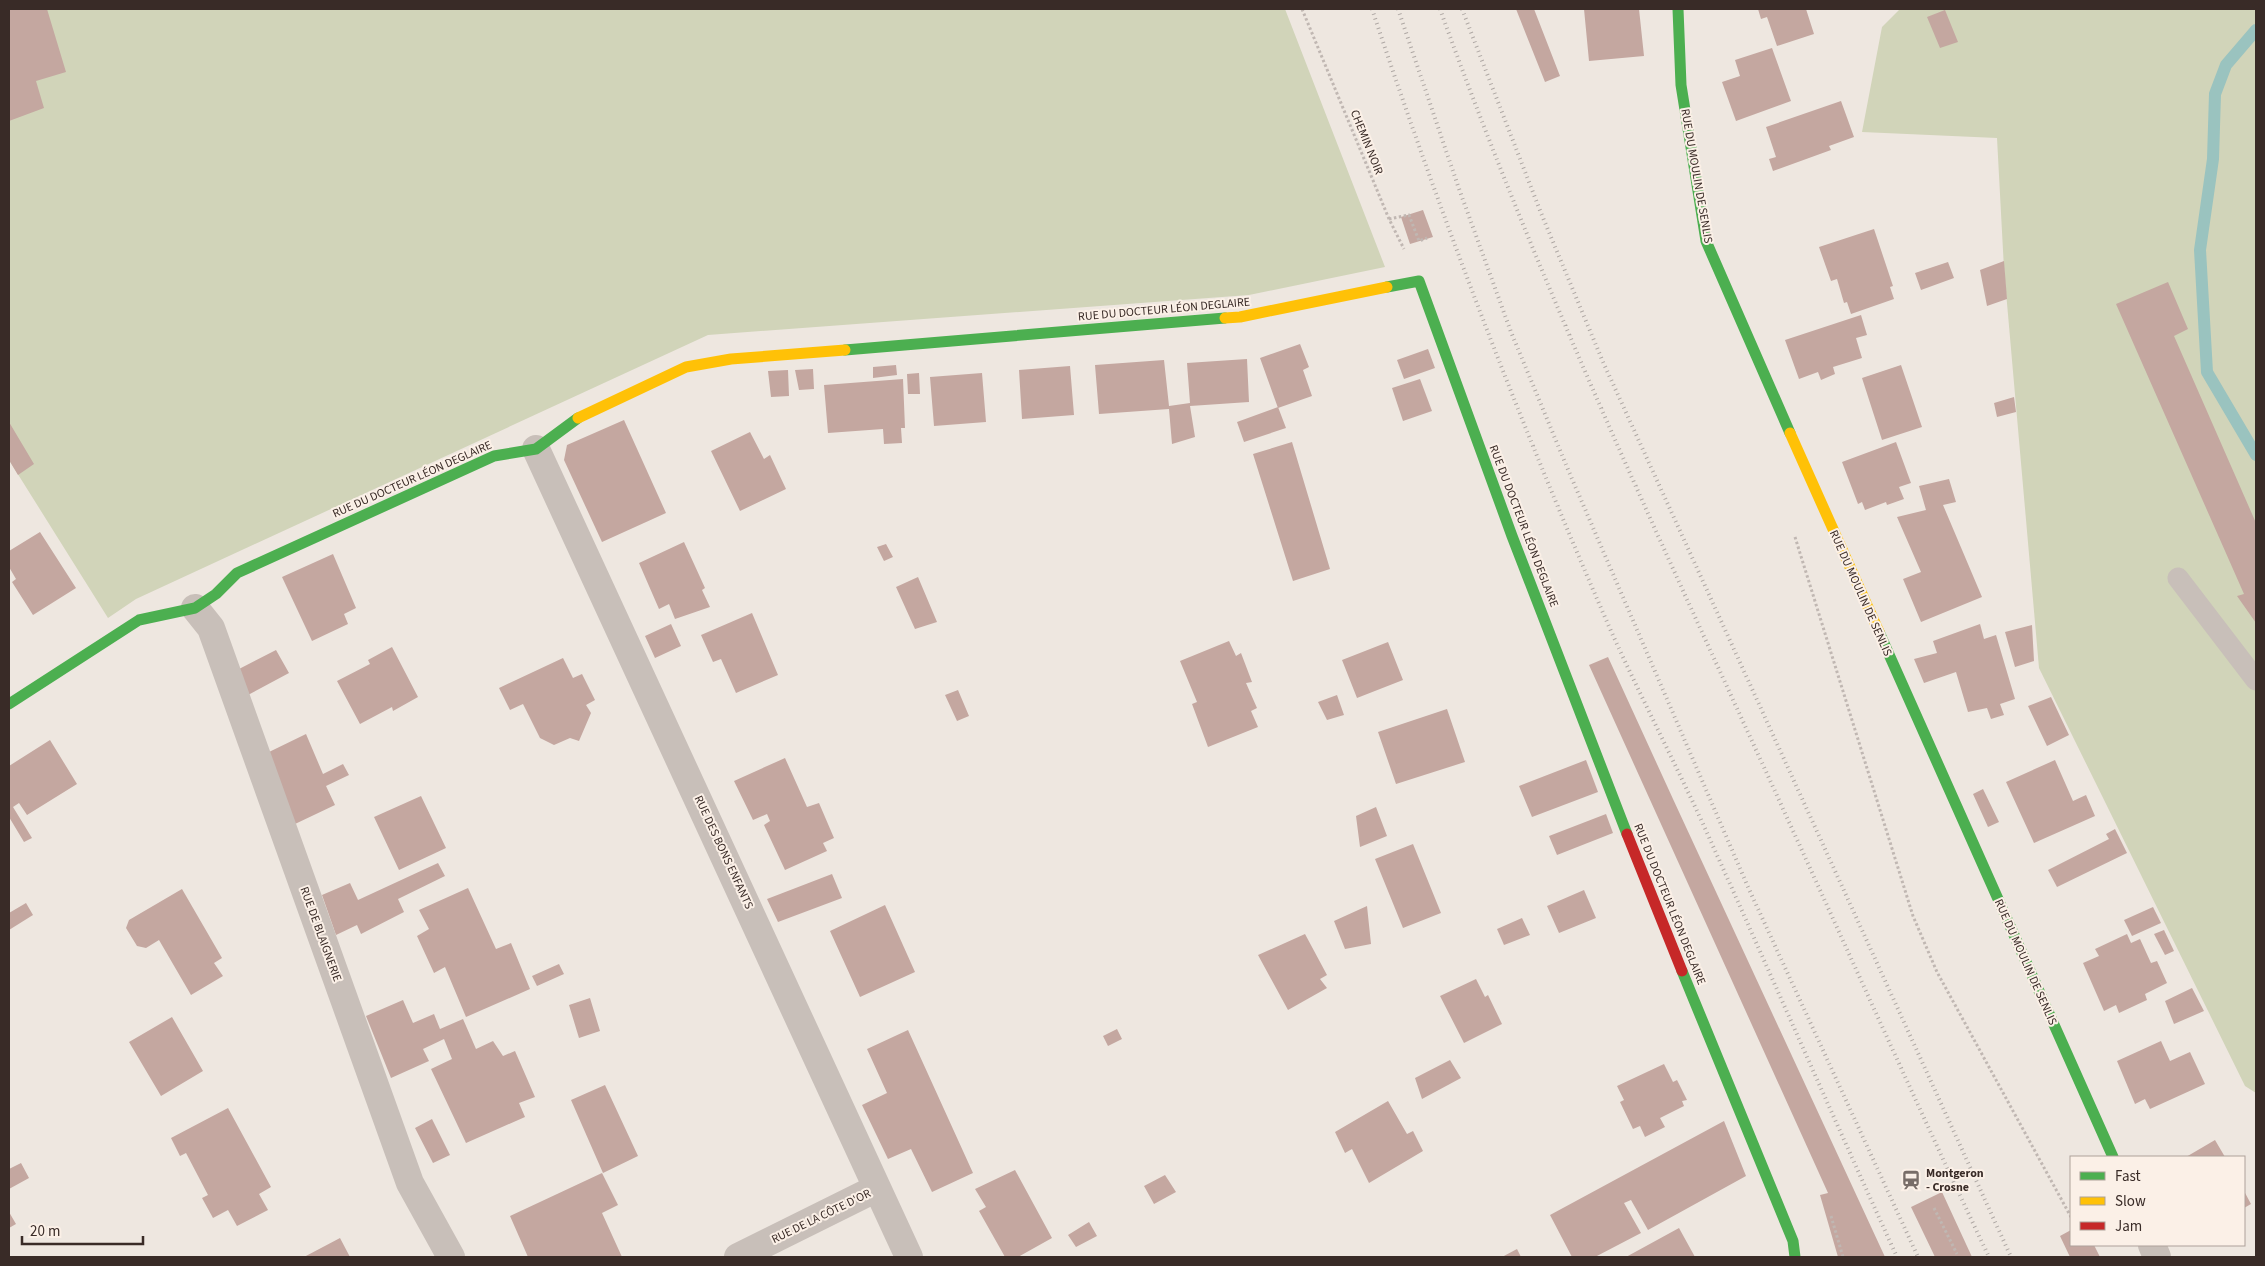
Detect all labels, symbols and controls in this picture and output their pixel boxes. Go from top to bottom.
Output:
street label: CHEMIN NOIR [1346,107,1387,177]
street label: RUE DU MOULIN DE SENLIS [1676,107,1717,245]
street label: RUE DU DOCTEUR LÉON DEGLAIRE [1077,294,1251,325]
street label: RUE DU DOCTEUR LÉON DEGLAIRE [330,437,495,522]
street label: RUE DU DOCTEUR LÉON DEGLAIRE [1485,443,1562,610]
street label: RUE DU MOULIN DE SENLIS [1825,527,1896,659]
street label: RUE DES BONS ENFANTS [690,793,757,912]
street label: RUE DU DOCTEUR LÉON DEGLAIRE [1629,821,1710,987]
street label: RUE DE BLAIGNERIE [295,884,346,984]
street label: RUE DU MOULIN DE SENLIS [1990,896,2061,1028]
legend [2070,1156,2245,1246]
place label: Montgeron - Crosne [1926,1165,1984,1196]
text: Fast [2115,1166,2141,1187]
station icon: Montgeron - Crosne [1900,1169,1922,1191]
street label: RUE DE LA CÔTE D'OR [769,1185,874,1248]
text: Slow [2115,1191,2146,1212]
scale bar [22,1214,144,1246]
text: Jam [2115,1216,2142,1237]
text: 20 m [30,1221,60,1242]

